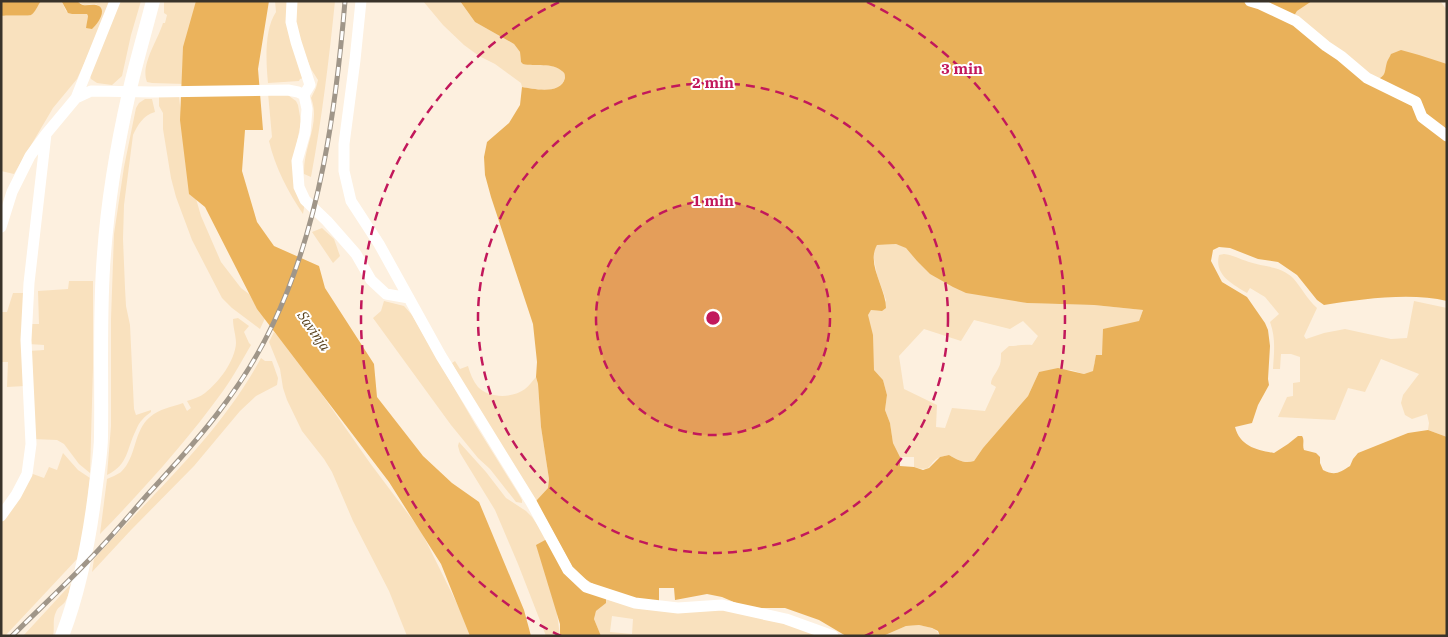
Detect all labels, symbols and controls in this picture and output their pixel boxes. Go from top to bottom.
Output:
text: 3 min [941,59,983,78]
text: 2 min [692,73,734,92]
text: 1 min [692,191,734,210]
water label: Savinja [293,307,335,355]
centre of rings [704,309,722,327]

